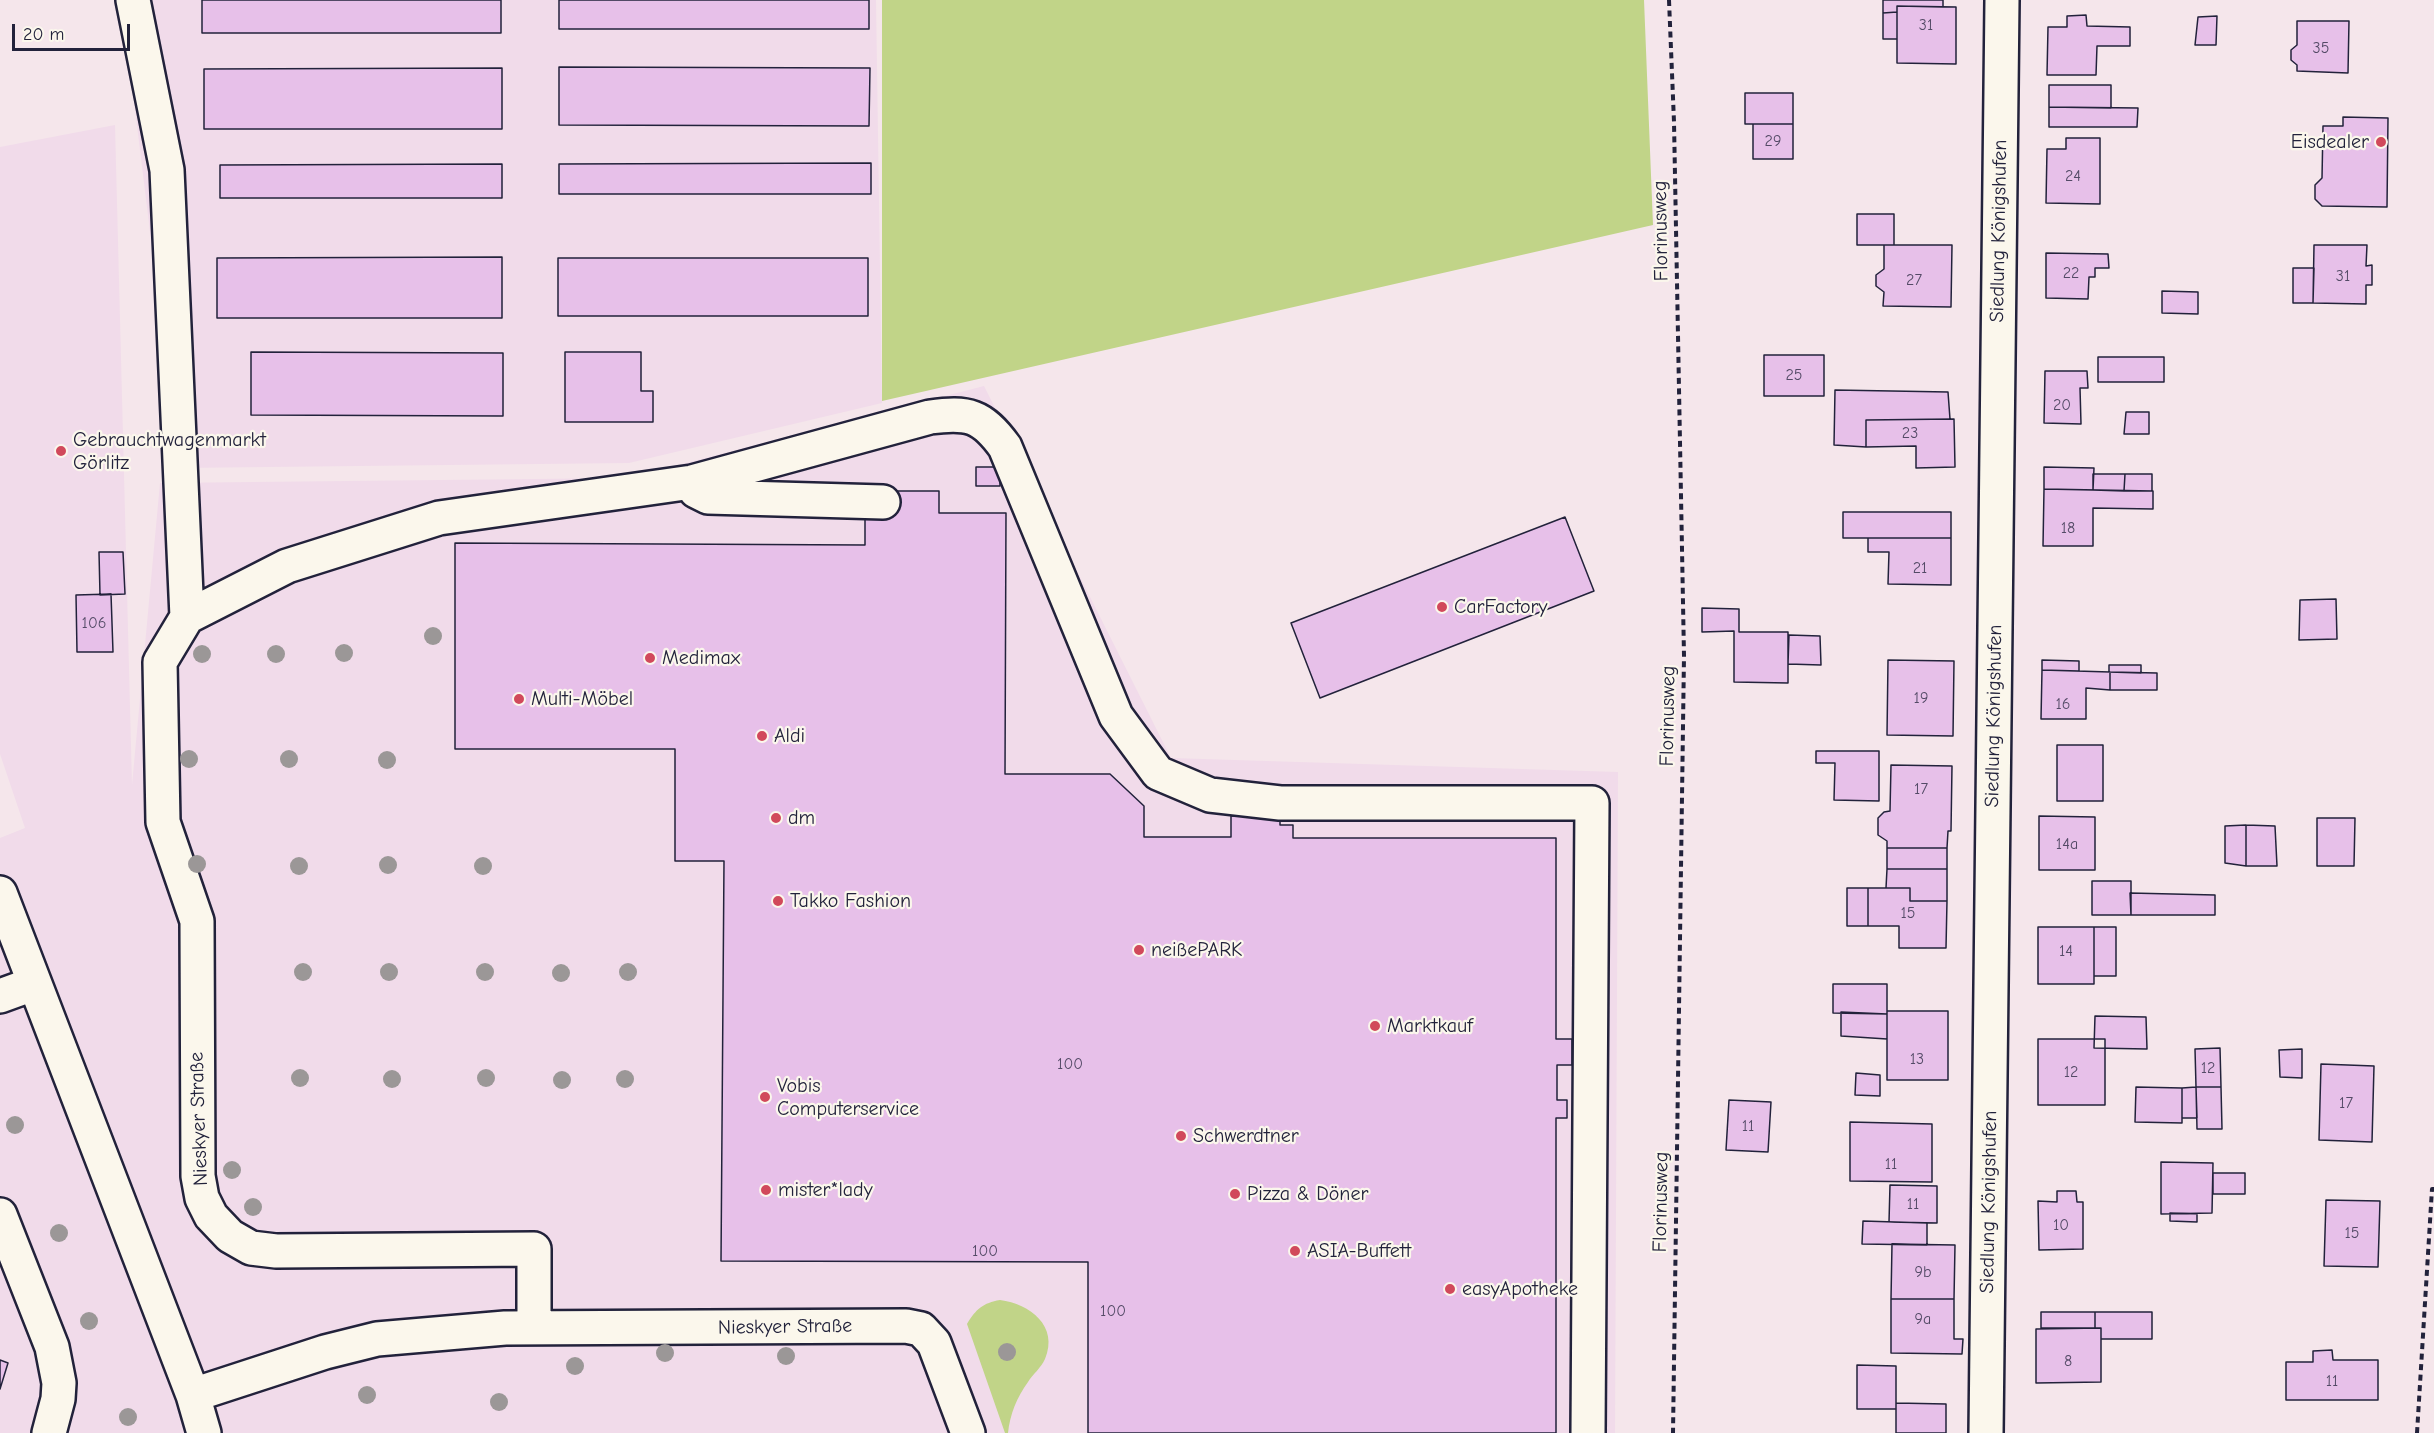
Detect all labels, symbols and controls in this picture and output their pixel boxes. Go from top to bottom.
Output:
scale bar [15,12,134,50]
house number: 31 [1919,15,1933,35]
text: 20 m [23,24,64,45]
house number: 35 [2313,38,2329,58]
place label: Eisdealer [2291,130,2369,154]
house number: 29 [1765,131,1781,151]
marker: Eisdealer [2374,135,2388,149]
street label: Siedlung Königshufen [1985,139,2013,323]
house number: 24 [2065,166,2081,186]
street label: Florinusweg [1648,180,1674,282]
house number: 22 [2063,263,2079,283]
house number: 31 [2336,266,2350,286]
house number: 27 [1906,270,1922,290]
house number: 25 [1785,365,1803,385]
house number: 20 [2053,395,2071,415]
house number: 23 [1902,423,1918,443]
place label: Gebrauchtwagenmarkt Görlitz [73,428,266,475]
marker: Gebrauchtwagenmarkt Görlitz [54,444,68,458]
house number: 18 [2061,518,2075,538]
house number: 21 [1913,558,1927,578]
place label: CarFactory [1454,595,1547,619]
marker: CarFactory [1435,600,1449,614]
house number: 106 [82,613,106,633]
street label: Siedlung Königshufen [1980,624,2008,808]
place label: Medimax [662,646,740,670]
marker: Medimax [643,651,657,665]
street label: Florinusweg [1655,665,1681,767]
place label: Multi-Möbel [531,687,633,711]
house number: 19 [1914,688,1928,708]
marker: Multi-Möbel [512,692,526,706]
house number: 16 [2055,694,2071,714]
place label: Aldi [774,724,805,748]
marker: Aldi [755,729,769,743]
house number: 17 [1914,779,1928,799]
place label: dm [788,806,815,830]
marker: dm [769,811,783,825]
house number: 14a [2056,834,2078,854]
place label: Takko Fashion [790,889,911,913]
marker: Takko Fashion [771,894,785,908]
house number: 15 [1900,903,1916,923]
place label: neißePARK [1151,938,1242,962]
house number: 14 [2059,941,2073,961]
marker: neißePARK [1132,943,1146,957]
place label: Marktkauf [1387,1014,1473,1038]
marker: Marktkauf [1368,1019,1382,1033]
house number: 13 [1910,1049,1924,1069]
street label: Nieskyer Straße [185,1052,213,1186]
house number: 100 [1057,1054,1083,1074]
house number: 12 [2201,1058,2215,1078]
house number: 12 [2064,1062,2078,1082]
place label: Vobis Computerservice [777,1074,919,1121]
marker: Vobis Computerservice [758,1090,772,1104]
house number: 17 [2339,1093,2353,1113]
street label: Siedlung Königshufen [1975,1110,2003,1294]
house number: 11 [1742,1116,1754,1136]
place label: Schwerdtner [1193,1124,1299,1148]
marker: Schwerdtner [1174,1129,1188,1143]
street label: Florinusweg [1648,1151,1674,1253]
house number: 11 [1885,1154,1897,1174]
place label: mister*lady [778,1178,873,1202]
place label: Pizza & Döner [1247,1182,1368,1206]
marker: mister*lady [759,1183,773,1197]
marker: Pizza & Döner [1228,1187,1242,1201]
house number: 11 [1907,1194,1919,1214]
house number: 10 [2053,1215,2069,1235]
house number: 15 [2344,1223,2360,1243]
place label: ASIA-Buffett [1307,1239,1411,1263]
house number: 100 [972,1241,998,1261]
marker: ASIA-Buffett [1288,1244,1302,1258]
house number: 9b [1914,1262,1932,1282]
place label: easyApotheke [1462,1277,1578,1301]
marker: easyApotheke [1443,1282,1457,1296]
house number: 100 [1100,1301,1126,1321]
house number: 9a [1915,1309,1931,1329]
street label: Nieskyer Straße [718,1314,852,1340]
house number: 8 [2064,1351,2072,1371]
house number: 11 [2326,1371,2338,1391]

